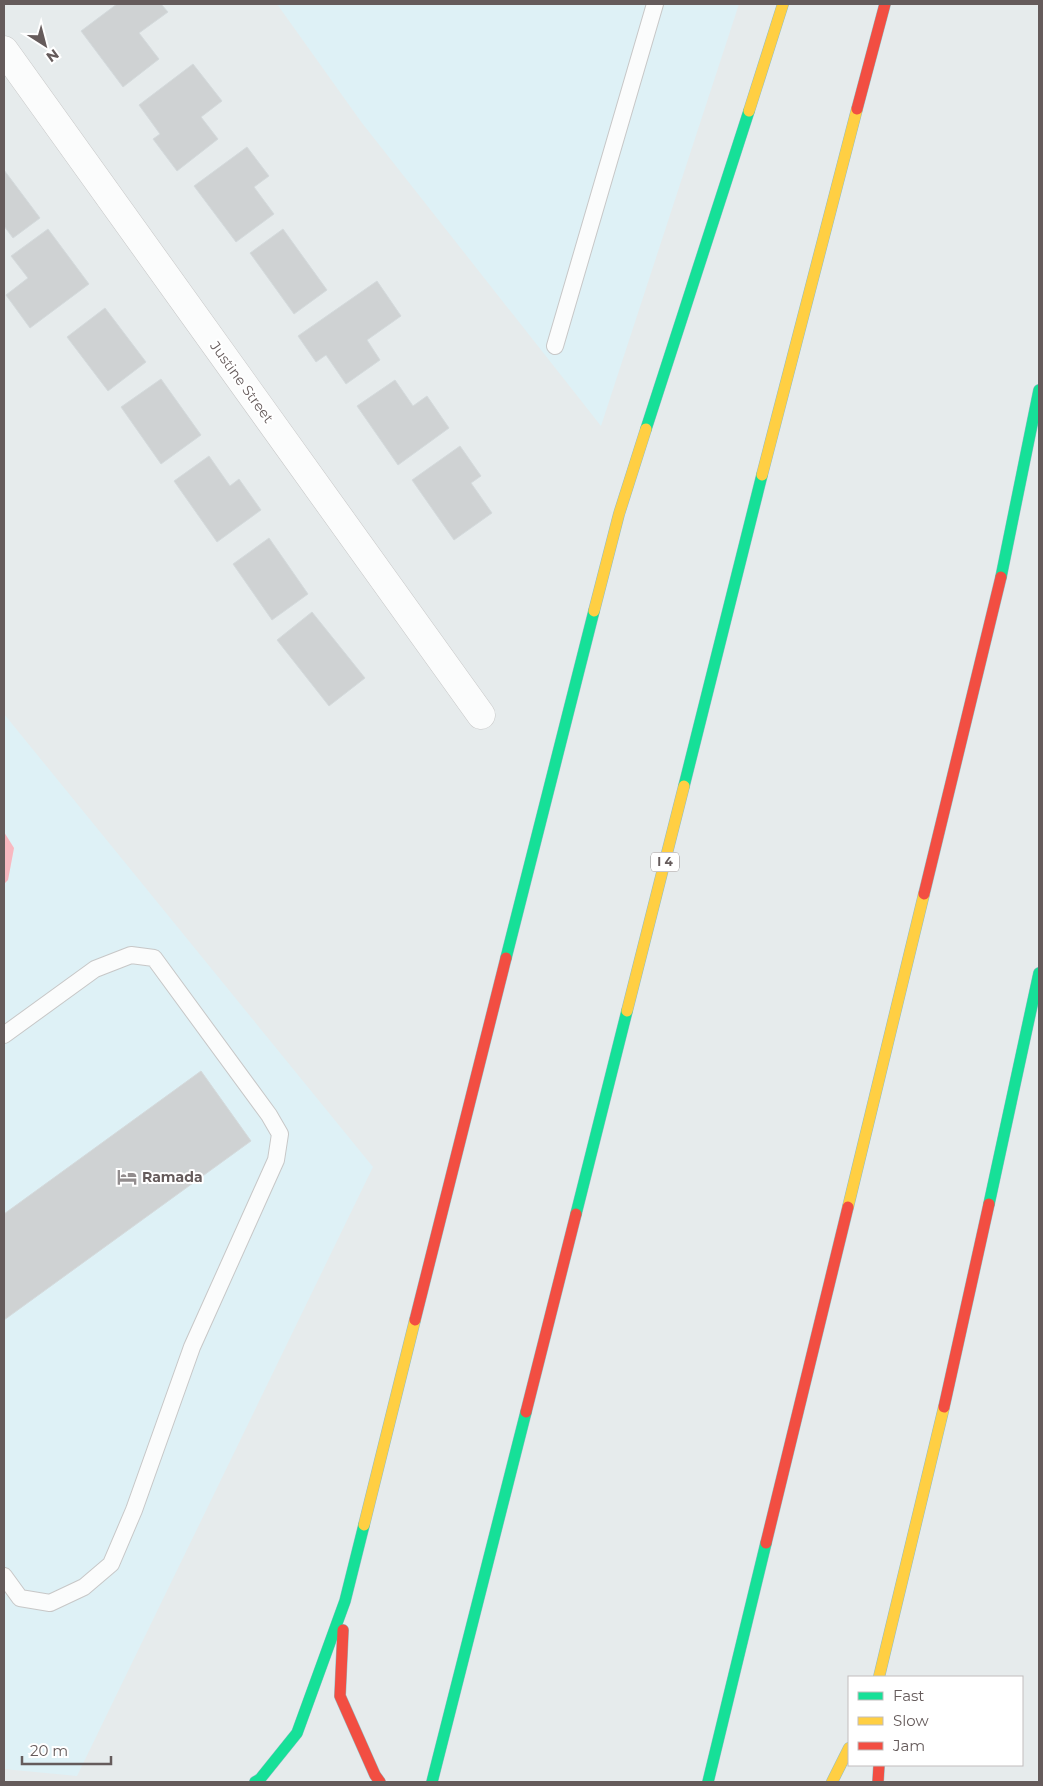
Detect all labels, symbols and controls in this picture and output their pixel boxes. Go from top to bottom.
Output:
north arrow [20,20,70,70]
text: N [43,45,63,66]
street label: Justine Street [206,337,278,427]
road number: I 4 [651,852,679,872]
hotel icon: Ramada [116,1166,138,1188]
place label: Ramada [142,1168,203,1186]
legend [848,1676,1023,1766]
text: Fast [893,1686,924,1705]
text: Slow [893,1711,929,1730]
scale bar [22,1734,111,1766]
text: Jam [892,1736,925,1755]
text: 20 m [30,1741,68,1760]

